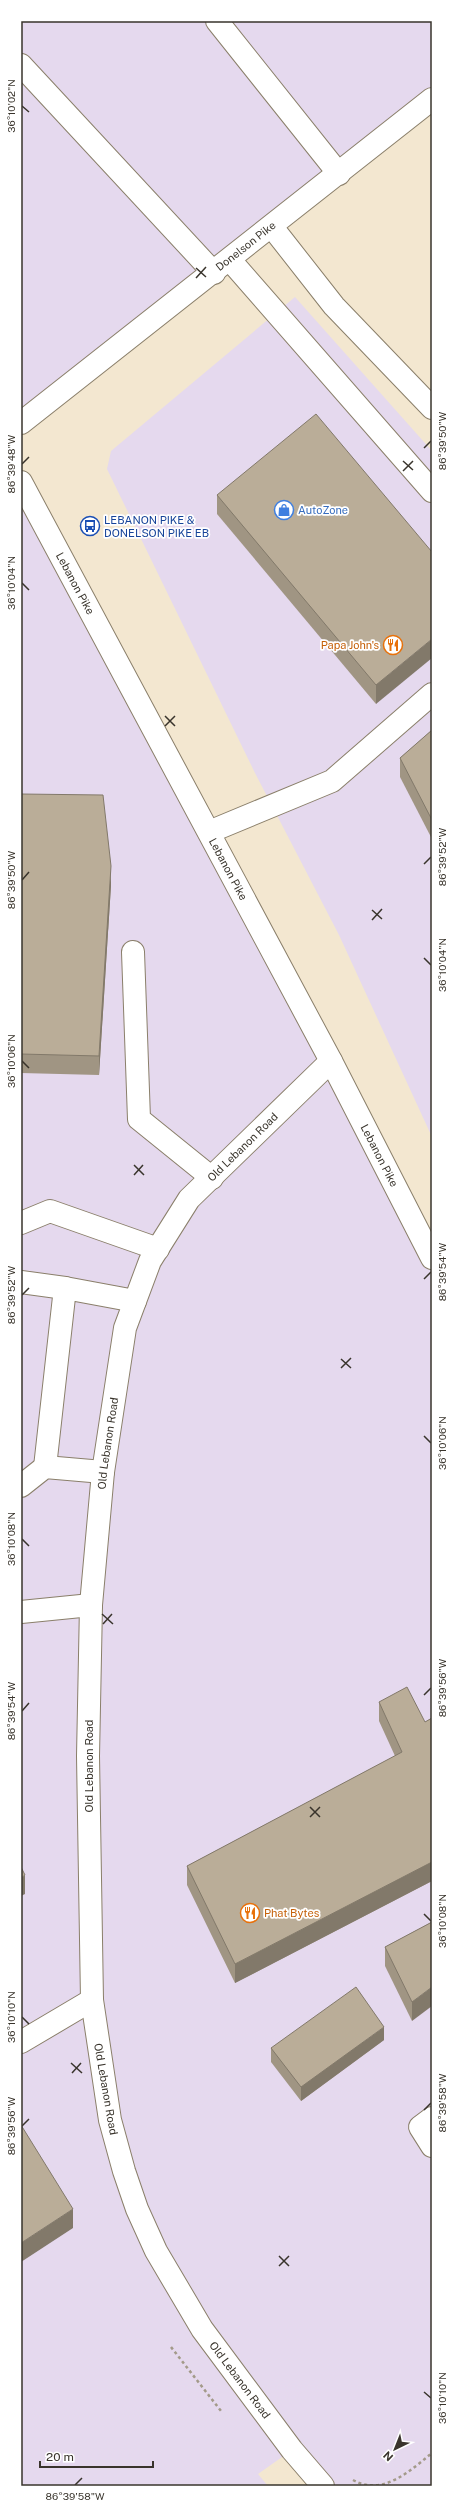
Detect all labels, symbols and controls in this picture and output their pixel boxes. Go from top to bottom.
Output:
text: 36°10'02"N [5,79,17,133]
street label: Donelson Pike [213,219,278,273]
text: 86°39'50"W [436,411,448,470]
text: 86°39'48"W [5,434,17,493]
shop icon: AutoZone [273,499,295,521]
place label: AutoZone [298,504,348,516]
place label: LEBANON PIKE & DONELSON PIKE EB [104,514,209,539]
bus stop icon: LEBANON PIKE & DONELSON PIKE EB [79,515,101,537]
street label: Lebanon Pike [54,550,97,616]
text: 36°10'04"N [5,556,17,610]
restaurant icon: Papa John's [382,634,404,656]
place label: Papa John's [321,639,379,651]
text: 86°39'52"W [436,827,448,886]
street label: Lebanon Pike [207,836,250,902]
text: 86°39'50"W [5,850,17,909]
text: 36°10'04"N [436,938,448,992]
text: 36°10'06"N [5,1034,17,1088]
street label: Old Lebanon Road [205,1110,280,1184]
street label: Lebanon Pike [358,1122,400,1189]
text: 86°39'54"W [436,1242,448,1301]
text: 86°39'52"W [5,1265,17,1324]
street label: Old Lebanon Road [95,1396,120,1490]
text: 36°10'06"N [436,1416,448,1470]
text: 36°10'08"N [5,1512,17,1566]
text: 86°39'56"W [436,1658,448,1717]
text: 86°39'54"W [5,1681,17,1740]
street label: Old Lebanon Road [83,1720,95,1812]
text: 36°10'08"N [436,1894,448,1948]
restaurant icon: Phat Bytes [239,1902,261,1924]
place label: Phat Bytes [264,1907,320,1919]
text: 36°10'10"N [5,1991,17,2043]
street label: Old Lebanon Road [92,2042,120,2136]
text: 86°39'58"W [436,2073,448,2132]
text: 86°39'56"W [5,2096,17,2155]
street label: Old Lebanon Road [207,2339,273,2421]
text: 36°10'10"N [436,2372,448,2424]
north arrow [375,2429,415,2469]
scale bar [40,2443,153,2469]
text: N [381,2449,395,2464]
text: 20 m [46,2450,74,2464]
text: 86°39'58"W [46,2490,105,2502]

